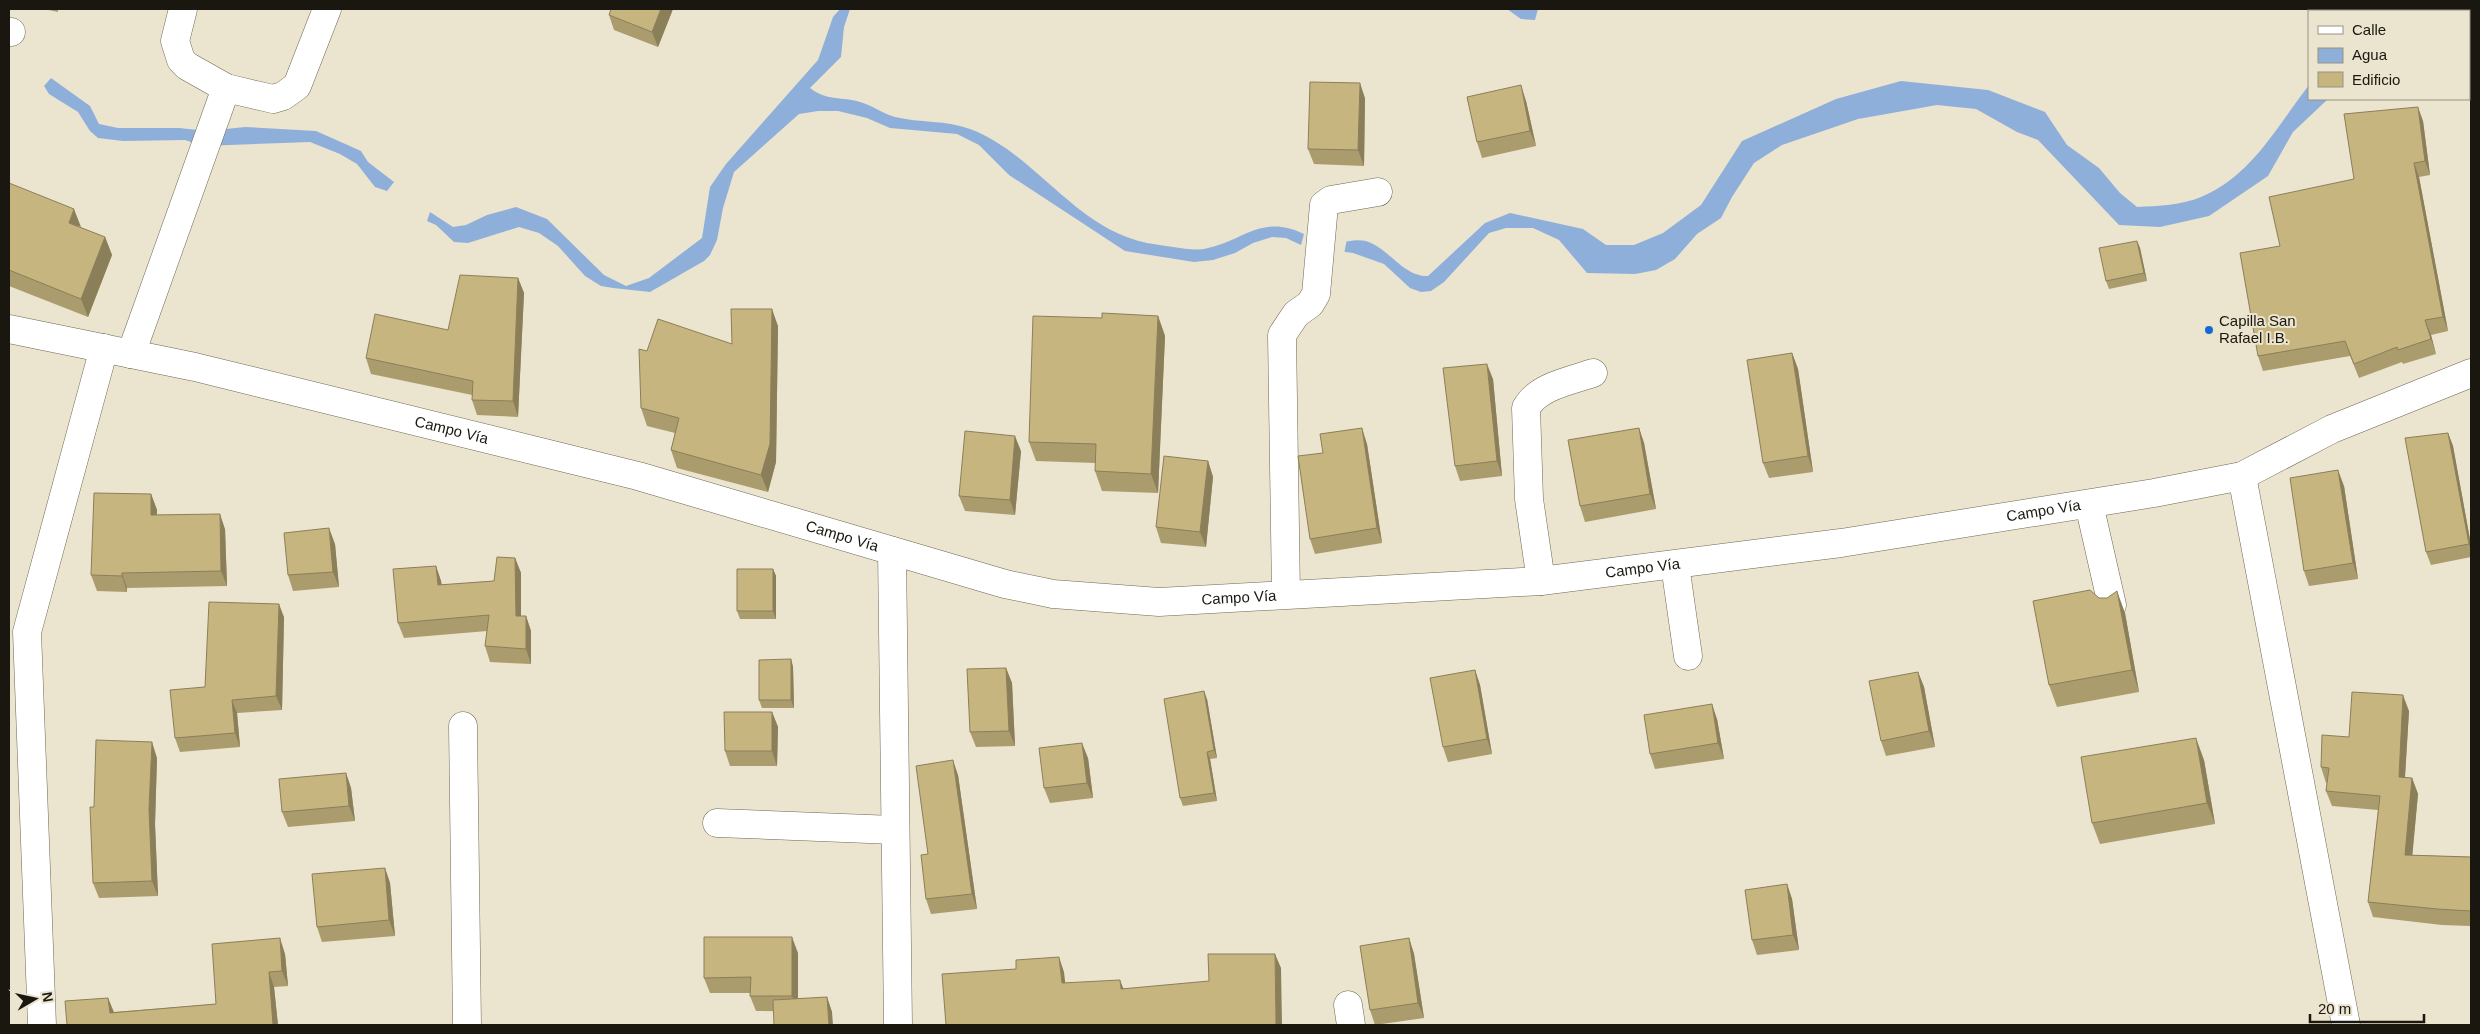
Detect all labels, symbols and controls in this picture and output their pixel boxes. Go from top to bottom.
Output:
legend [2308,10,2470,100]
text: Calle [2352,21,2386,38]
text: Agua [2352,46,2388,63]
text: Edificio [2352,71,2400,88]
place label: Capilla San Rafael I.B. [2219,312,2296,346]
marker: Capilla San Rafael I.B. [2203,324,2215,336]
street label: Campo Vía [413,412,491,447]
street label: Campo Vía [2005,496,2082,524]
street label: Campo Vía [804,517,881,555]
street label: Campo Vía [1604,554,1682,581]
street label: Campo Vía [1201,587,1278,608]
north arrow [10,974,60,1024]
text: N [39,991,57,1003]
scale bar [2310,992,2424,1024]
text: 20 m [2318,1000,2351,1017]

